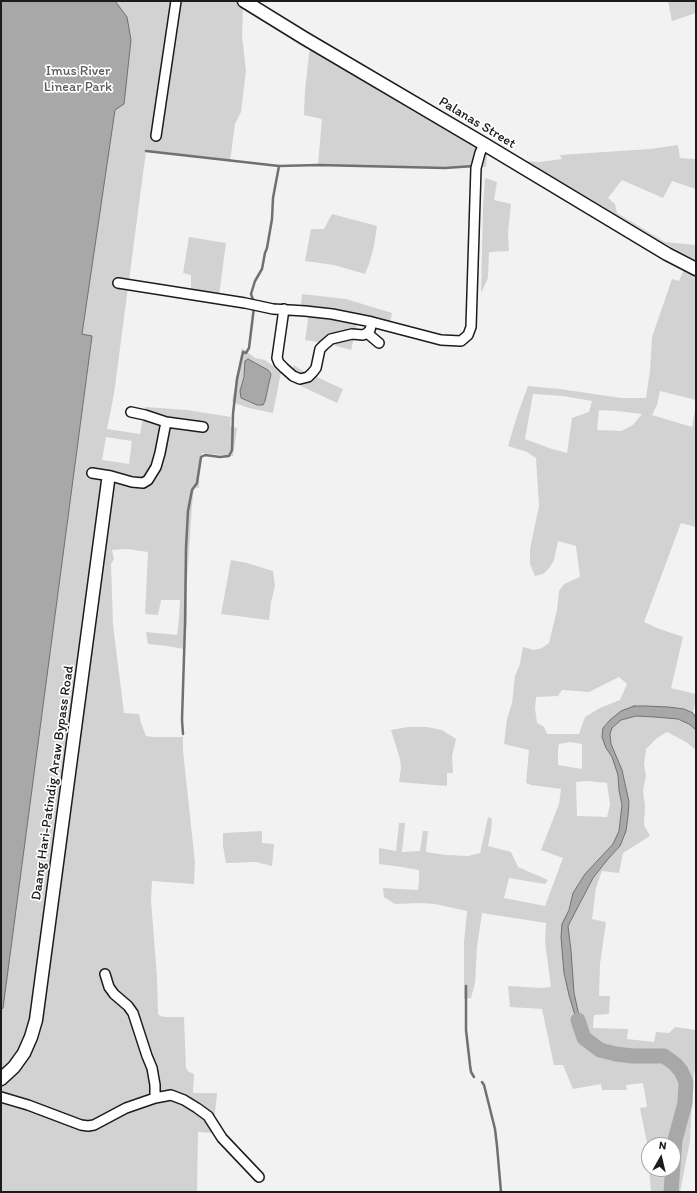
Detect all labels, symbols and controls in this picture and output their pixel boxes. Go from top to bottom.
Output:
park label: Imus River Linear Park [44,63,112,96]
street label: Palanas Street [435,93,519,153]
street label: Daang Hari-Patindig Araw Bypass Road [28,664,78,902]
north arrow [641,1137,681,1177]
text: N [658,1139,667,1153]

